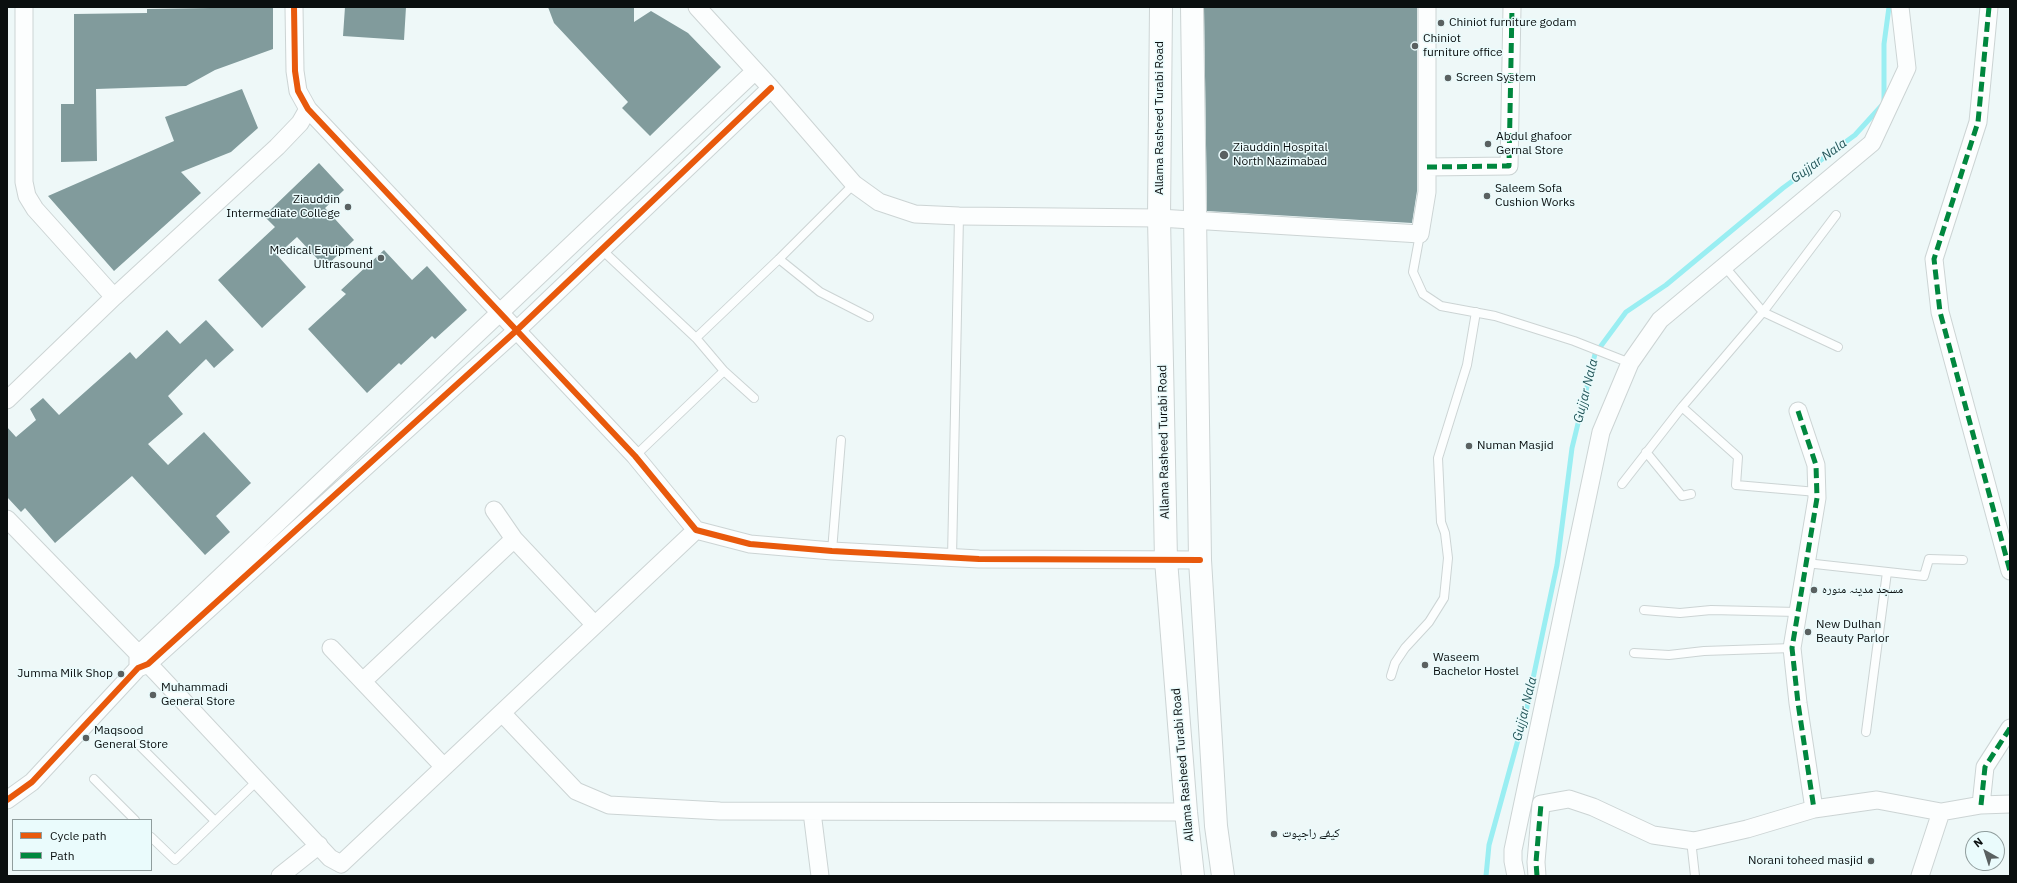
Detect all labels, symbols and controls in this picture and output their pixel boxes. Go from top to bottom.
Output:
place label: Chiniot furniture godam [1449,16,1576,30]
marker: Chiniot furniture godam [1436,18,1446,28]
place label: Chiniot furniture office [1423,32,1503,60]
street label: Allama Rasheed Turabi Road [1153,41,1167,195]
marker: Chiniot furniture office [1410,41,1420,51]
place label: Screen System [1456,71,1536,85]
marker: Screen System [1443,73,1453,83]
place label: Abdul ghafoor Gernal Store [1496,130,1572,158]
water label: Gujjar Nala [1788,135,1850,187]
marker: Abdul ghafoor Gernal Store [1483,139,1493,149]
place label: Ziauddin Hospital North Nazimabad [1233,141,1328,169]
marker: Ziauddin Hospital North Nazimabad [1218,149,1230,161]
place label: Saleem Sofa Cushion Works [1495,182,1575,210]
marker: Saleem Sofa Cushion Works [1482,191,1492,201]
place label: Ziauddin Intermediate College [226,193,340,221]
marker: Ziauddin Intermediate College [343,202,353,212]
place label: Medical Equipment Ultrasound [269,244,373,272]
marker: Medical Equipment Ultrasound [376,253,386,263]
water label: Gujjar Nala [1571,357,1601,425]
street label: Allama Rasheed Turabi Road [1155,365,1173,519]
place label: Numan Masjid [1477,439,1554,453]
marker: Numan Masjid [1464,441,1474,451]
place label: مسجد مدینہ منورہ [1822,583,1903,597]
marker: مسجد مدینہ منورہ [1809,585,1819,595]
place label: New Dulhan Beauty Parlor [1816,618,1889,646]
marker: New Dulhan Beauty Parlor [1803,627,1813,637]
place label: Waseem Bachelor Hostel [1433,651,1519,679]
marker: Waseem Bachelor Hostel [1420,660,1430,670]
place label: Jumma Milk Shop [17,667,113,681]
marker: Jumma Milk Shop [116,669,126,679]
water label: Gujjar Nala [1510,675,1540,743]
place label: Muhammadi General Store [161,681,235,709]
street label: Allama Rasheed Turabi Road [1169,688,1197,842]
marker: Muhammadi General Store [148,690,158,700]
place label: Maqsood General Store [94,724,168,752]
marker: Maqsood General Store [81,733,91,743]
legend [12,819,152,871]
place label: کیفے راجپوت [1282,827,1340,841]
text: Cycle path [50,828,107,843]
marker: کیفے راجپوت [1269,829,1279,839]
north arrow [1965,831,2005,871]
text: N [1971,835,1986,850]
text: Path [50,848,75,863]
place label: Norani toheed masjid [1748,854,1863,868]
marker: Norani toheed masjid [1866,856,1876,866]

